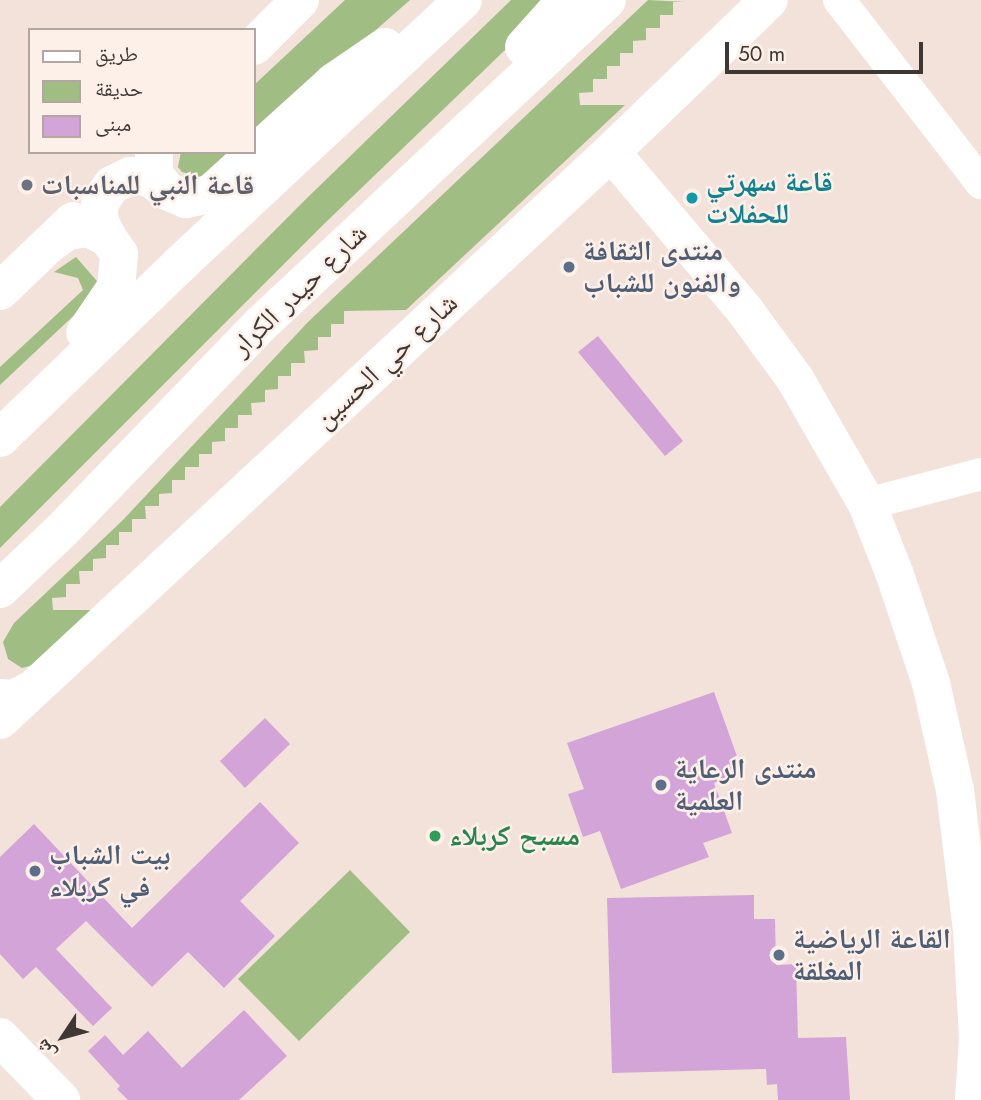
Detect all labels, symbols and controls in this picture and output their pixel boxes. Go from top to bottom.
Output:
legend [28,28,256,154]
scale bar [729,28,927,72]
text: طريق [95,39,138,69]
text: 50 m [738,39,785,69]
text: حديقة [95,74,143,104]
text: مبنى [95,109,131,139]
place label: قاعة سهرتي للحفلات [706,165,833,231]
place label: قاعة النبي للمناسبات [41,168,254,202]
marker: قاعة النبي للمناسبات [19,177,35,193]
marker: قاعة سهرتي للحفلات [684,190,700,206]
street label: شارع حيدر الكرار [224,217,374,363]
place label: منتدى الثقافة والفنون للشباب [583,234,741,300]
marker: منتدى الثقافة والفنون للشباب [561,259,577,275]
street label: شارع حي الحسين [307,286,465,436]
place label: منتدى الرعاية العلمية [675,752,817,818]
marker: منتدى الرعاية العلمية [653,777,669,793]
place label: مسبح كربلاء [449,819,580,853]
marker: مسبح كربلاء [427,828,443,844]
place label: بيت الشباب في كربلاء [49,838,170,904]
marker: بيت الشباب في كربلاء [27,863,43,879]
place label: القاعة الرياضية المغلقة [793,922,951,988]
marker: القاعة الرياضية المغلقة [771,947,787,963]
north arrow [28,1002,98,1072]
text: ش [29,1034,62,1066]

